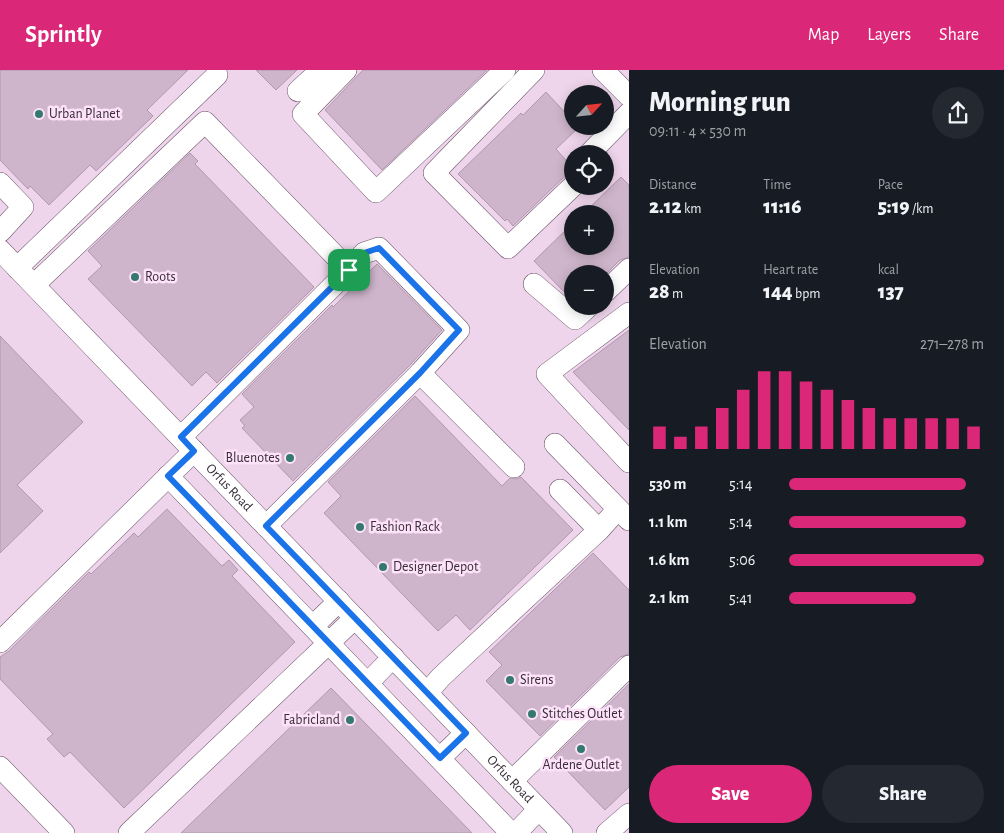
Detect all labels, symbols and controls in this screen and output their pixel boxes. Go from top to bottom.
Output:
text: Sprintly [25,23,102,47]
text: Map [808,26,839,44]
text: Layers [867,26,911,44]
text: Share [939,26,979,44]
north arrow [564,85,614,135]
map controls [564,85,614,315]
button: share [932,87,984,139]
text: Morning run [649,89,791,117]
place label: Urban Planet [49,107,121,121]
marker: Urban Planet [33,108,45,120]
text: 09:11 · 4 × 530 m [649,123,746,139]
button: locate [564,145,614,195]
text: Distance [649,178,696,192]
text: Time [763,178,791,192]
text: Pace [878,178,903,192]
text: 2.12 [649,196,682,217]
text: 11:16 [763,196,802,217]
text: 5:19 [878,196,910,217]
text: km [682,202,702,216]
text: /km [910,202,934,216]
button: + [564,205,614,255]
pin [328,249,370,291]
icon: arrive [335,256,363,284]
text: Elevation [649,263,700,277]
text: Heart rate [763,263,818,277]
text: kcal [878,263,899,277]
button: − [564,265,614,315]
place label: Roots [145,270,176,284]
marker: Roots [129,271,141,283]
text: 28 [649,281,670,302]
text: 144 [763,281,793,302]
text: 137 [878,281,904,302]
text: m [670,287,683,301]
text: bpm [793,287,820,301]
text: Elevation [649,336,707,352]
text: 271–278 m [920,336,984,352]
place label: Bluenotes [225,451,280,465]
marker: Bluenotes [284,452,296,464]
street label: Orfus Road [203,461,255,514]
text: 530 m [649,476,686,492]
text: 5:14 [729,476,753,492]
text: 1.1 km [649,514,687,530]
text: 5:14 [729,514,753,530]
place label: Fashion Rack [370,520,441,534]
marker: Fashion Rack [354,521,366,533]
text: 1.6 km [649,552,689,568]
text: 5:06 [729,552,755,568]
place label: Designer Depot [393,560,479,574]
marker: Designer Depot [377,561,389,573]
text: 2.1 km [649,590,689,606]
text: 5:41 [729,590,753,606]
place label: Sirens [520,673,553,687]
marker: Sirens [504,674,516,686]
place label: Stitches Outlet [542,707,623,721]
marker: Stitches Outlet [526,708,538,720]
place label: Fabricland [283,713,340,727]
marker: Fabricland [344,714,356,726]
marker: Ardene Outlet [575,743,587,755]
street label: Orfus Road [484,753,536,806]
place label: Ardene Outlet [542,758,620,772]
button: Save [649,765,812,823]
button: Share [822,765,984,823]

